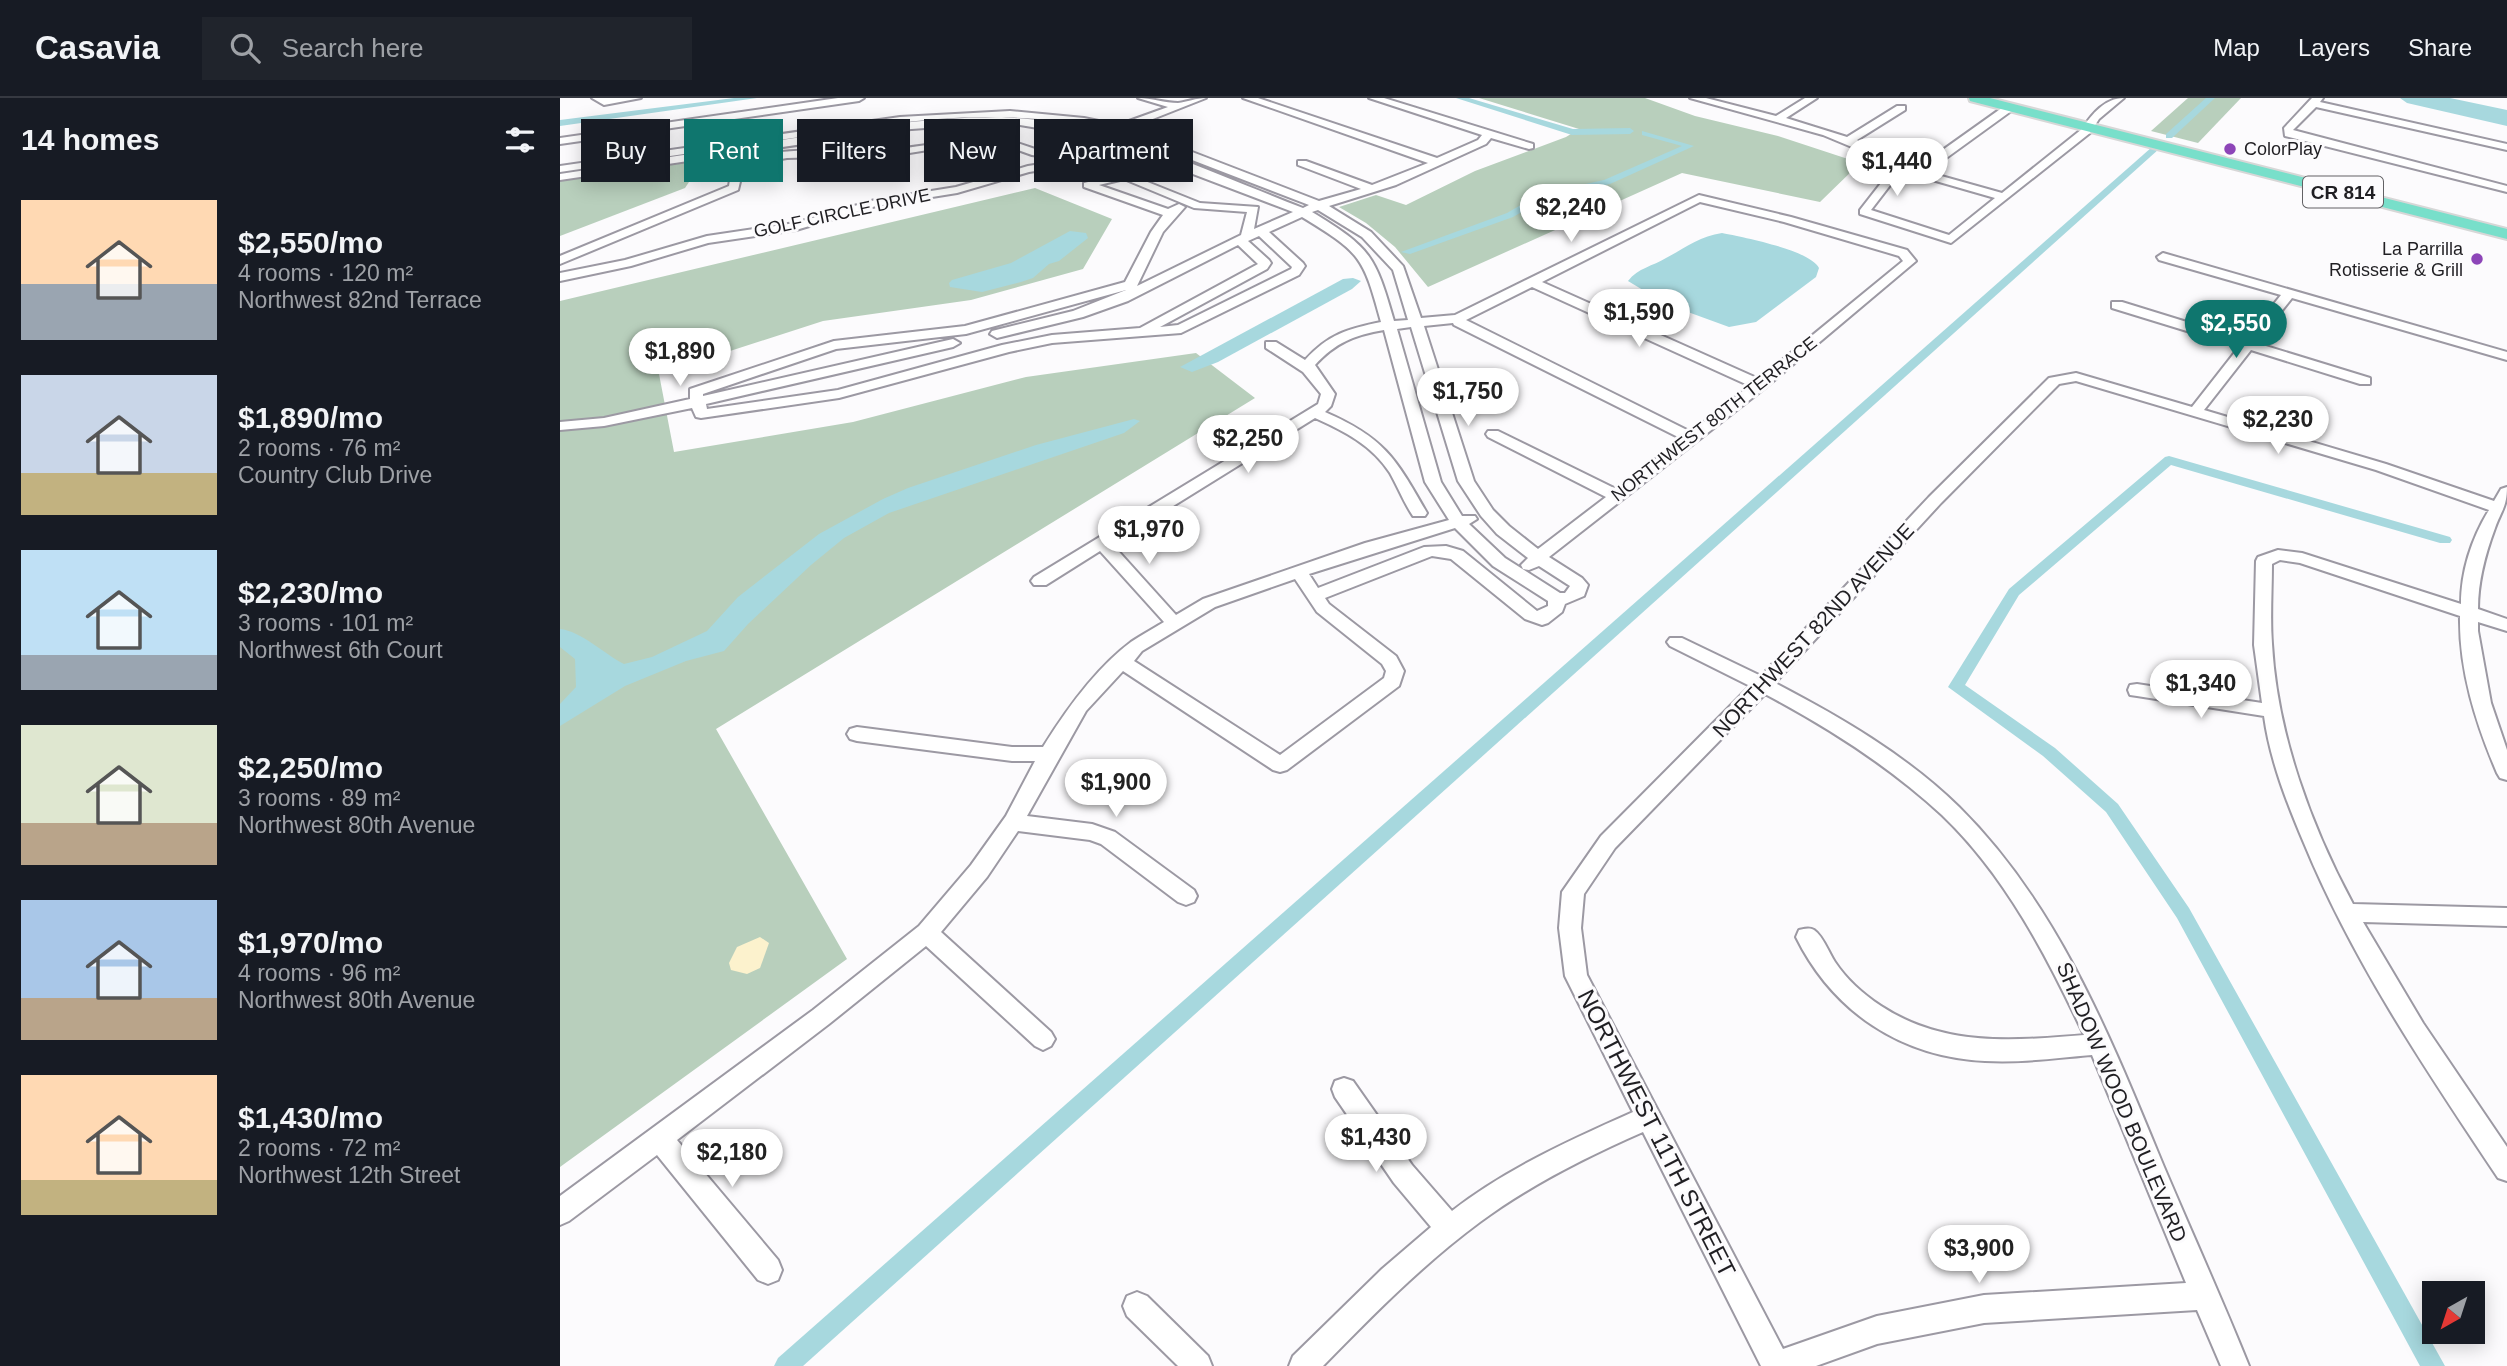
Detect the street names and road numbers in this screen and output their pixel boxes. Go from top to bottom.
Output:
road number: CR 814 [2303,176,2383,208]
street label: GOLF CIRCLE DRIVE [752,185,932,241]
street label: NORTHWEST 80TH TERRACE [1607,333,1821,505]
street label: NORTHWEST 82ND AVENUE [1708,518,1918,742]
street label: SHADOW WOOD BOULEVARD [2052,959,2192,1245]
street label: NORTHWEST 11TH STREET [1573,985,1742,1281]

